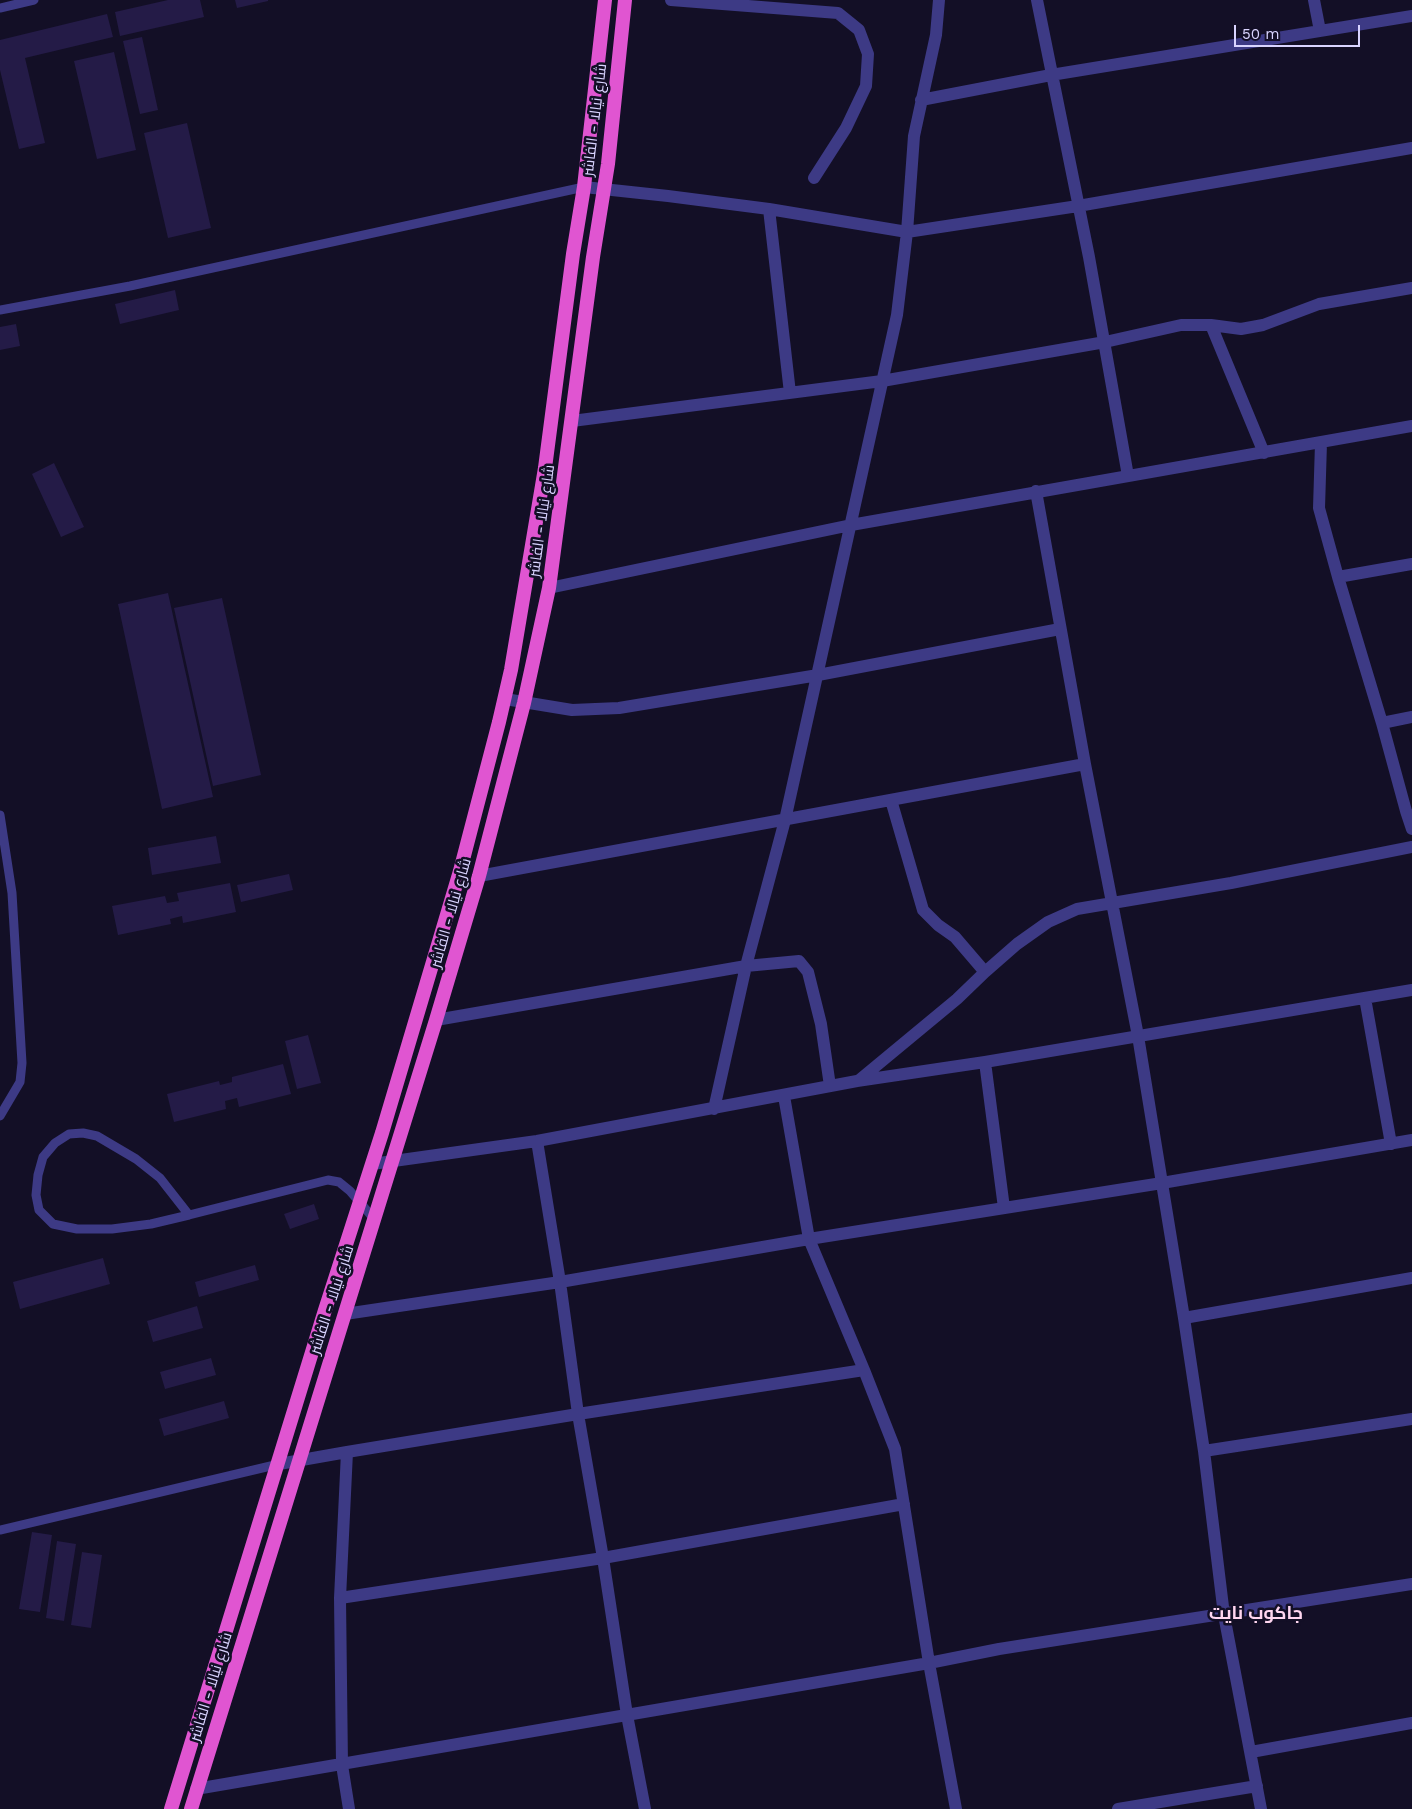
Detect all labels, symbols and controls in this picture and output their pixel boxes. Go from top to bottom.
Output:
scale bar [1237,15,1363,47]
text: 50 m [1242,25,1279,43]
street label: شارع نيالا - الفاشر [579,63,611,177]
street label: شارع نيالا - الفاشر [525,464,559,578]
street label: شارع نيالا - الفاشر [427,856,475,970]
street label: شارع نيالا - الفاشر [306,1243,358,1357]
district label: جاكوب نايت [1209,1603,1303,1625]
street label: شارع نيالا - الفاشر [186,1630,236,1744]

